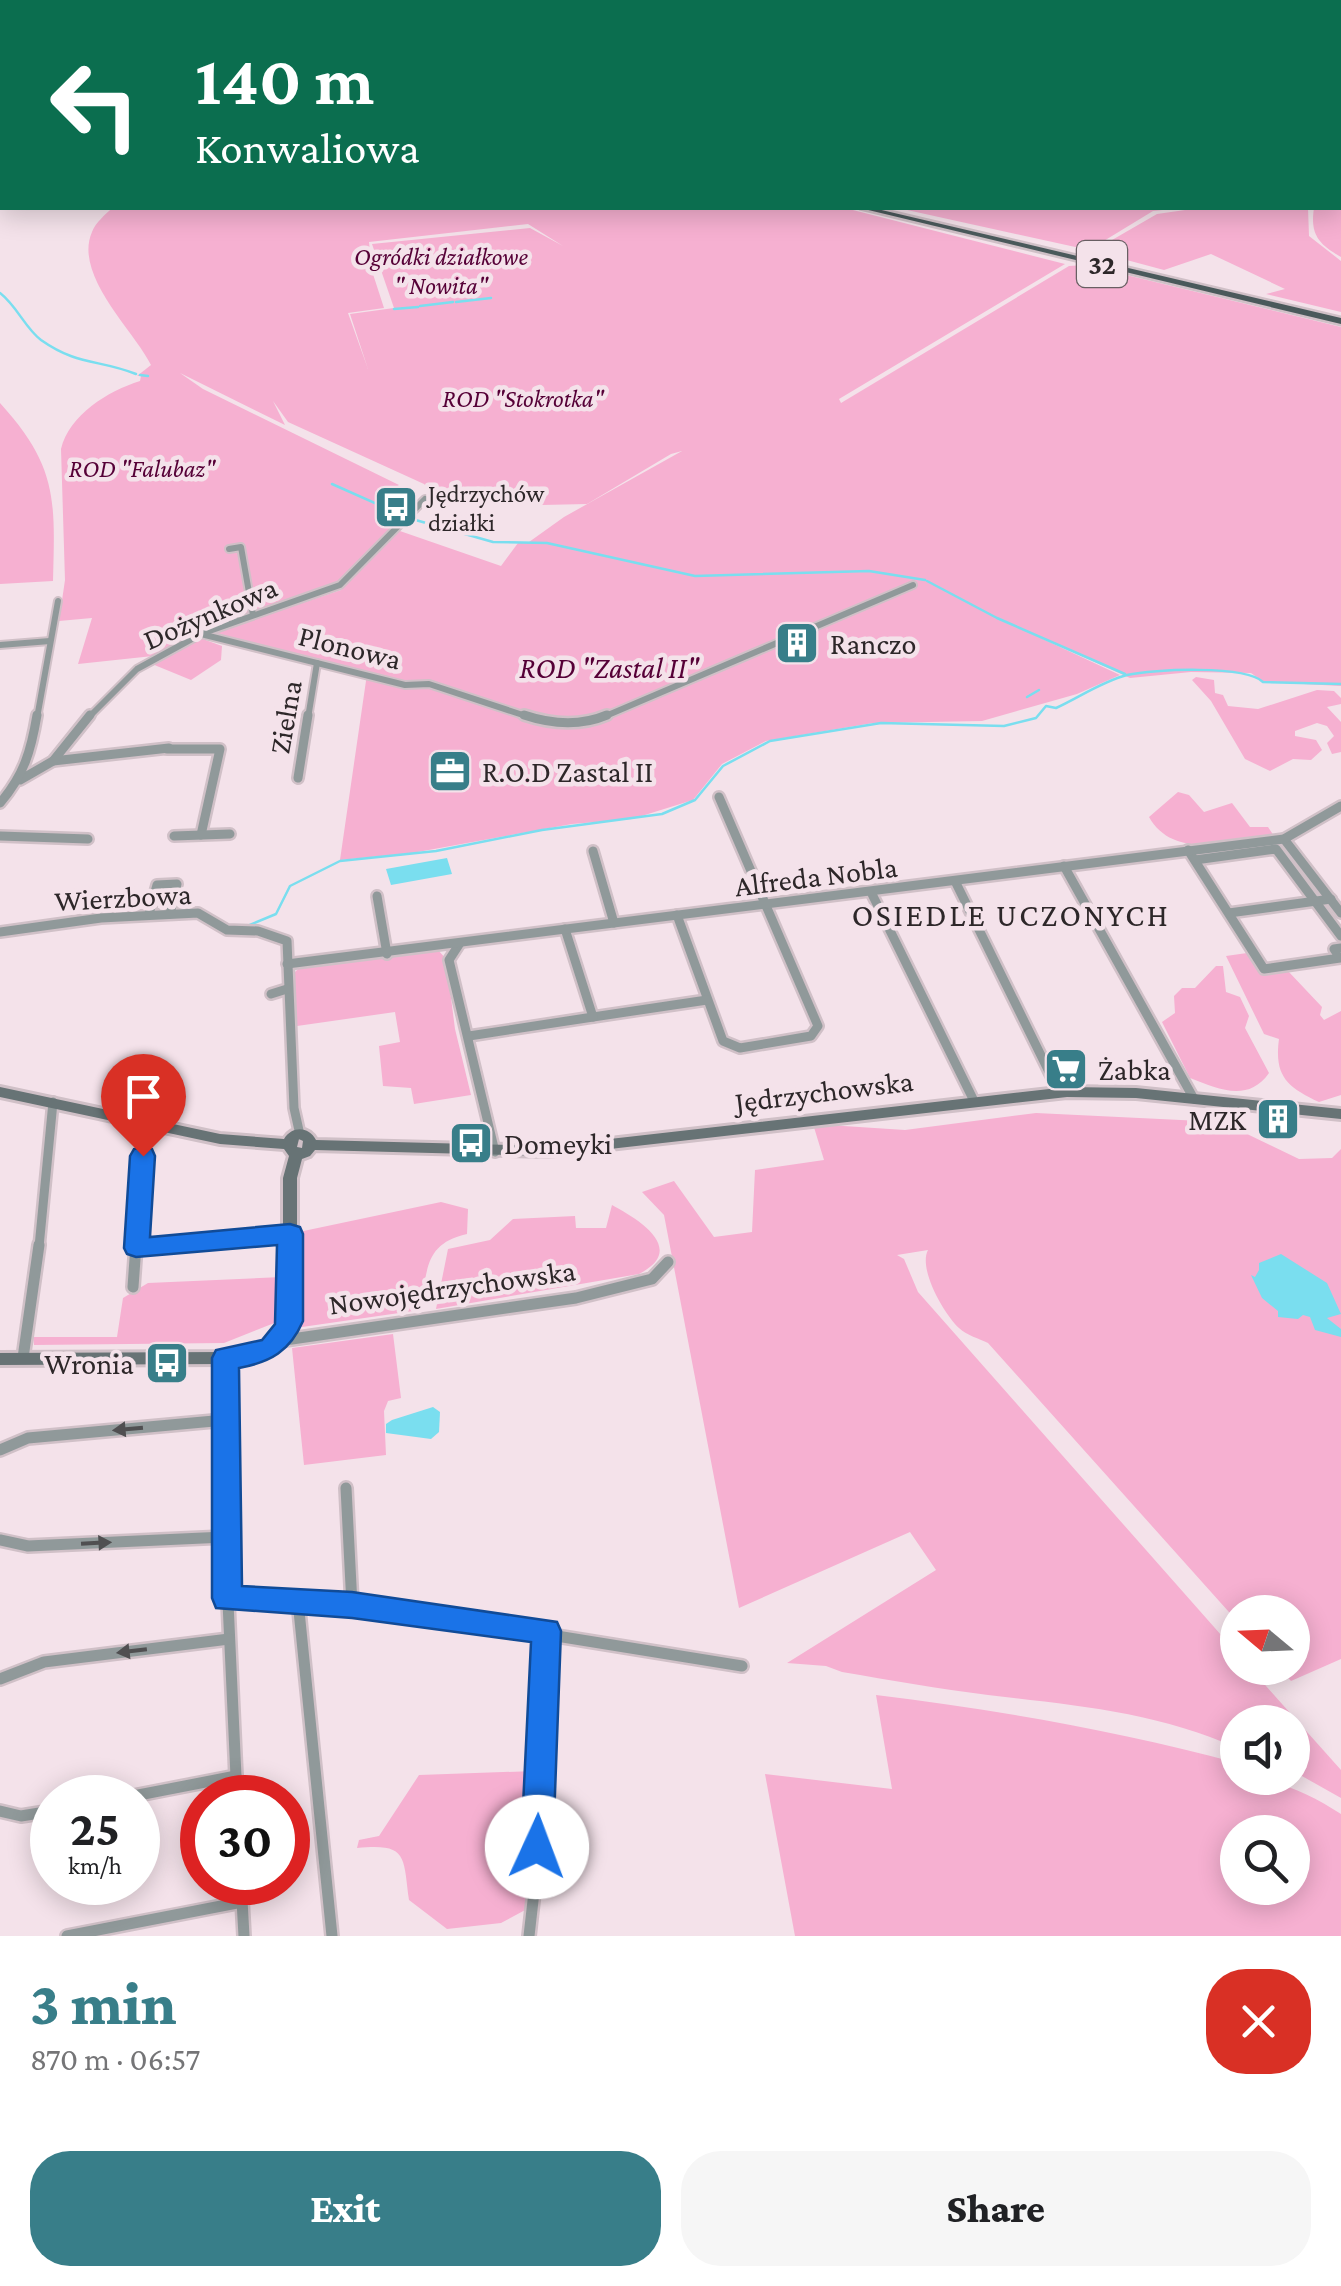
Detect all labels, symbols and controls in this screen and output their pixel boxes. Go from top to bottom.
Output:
icon: left [30,40,160,170]
text: 140 m [195,41,374,119]
text: Konwaliowa [195,123,420,173]
road number: 32 [1077,241,1127,287]
park label: Ogródki działkowe " Nowita" [354,243,528,299]
park label: ROD "Stokrotka" [442,385,606,412]
park label: ROD "Falubaz" [69,455,217,482]
place label: Jędrzychów działki [426,480,545,536]
bus stop icon: Jędrzychów działki [373,484,419,530]
street label: Dożynkowa [138,570,282,657]
street label: Plonowa [295,618,405,676]
building icon: Ranczo [774,620,820,666]
place label: Ranczo [830,627,916,660]
park label: ROD "Zastal II" [519,651,701,684]
street label: Zielna [262,677,308,757]
office icon: R.O.D Zastal II [427,748,473,794]
place label: R.O.D Zastal II [482,755,653,788]
street label: Alfreda Nobla [733,850,899,902]
street label: Wierzbowa [54,877,193,917]
district label: OSIEDLE UCZONYCH [852,897,1170,933]
supermarket icon: Żabka [1043,1046,1089,1092]
place label: Żabka [1098,1053,1171,1086]
pin [101,1054,186,1157]
street label: Jędrzychowska [730,1064,915,1120]
icon: arrive [116,1069,171,1124]
building icon: MZK [1255,1096,1301,1142]
place label: MZK [1188,1103,1247,1136]
bus stop icon: Domeyki [448,1120,494,1166]
place label: Domeyki [504,1127,612,1161]
street label: Nowojędrzychowska [326,1253,578,1322]
bus stop icon: Wronia [144,1340,190,1386]
place label: Wronia [44,1347,134,1380]
one-way arrow [112,1421,143,1437]
one-way arrow [81,1535,113,1551]
north arrow [1220,1595,1310,1685]
map controls [1220,1595,1310,1905]
one-way arrow [116,1643,148,1659]
button: sound [1220,1705,1310,1795]
speed limit sign: 30 [180,1775,310,1905]
position arrow [485,1795,589,1899]
text: 25 [70,1800,120,1856]
button: search [1220,1815,1310,1905]
text: km/h [68,1852,122,1879]
button: close [1206,1969,1311,2074]
text: 3 min [30,1970,176,2037]
text: 870 m · 06:57 [30,2041,200,2077]
button: Exit [30,2151,661,2266]
button: Share [681,2151,1311,2266]

